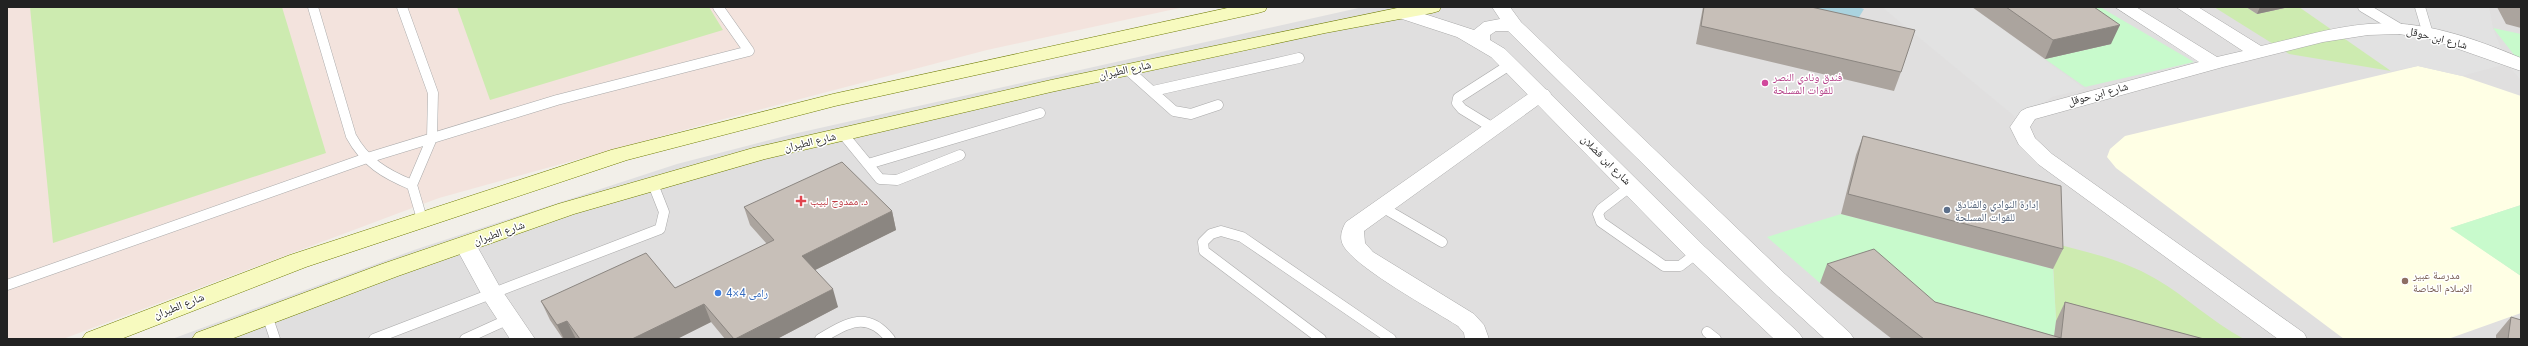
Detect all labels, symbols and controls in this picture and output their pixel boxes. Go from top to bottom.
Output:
street label: شارع ابن حوقل [2405,23,2469,53]
street label: شارع الطيران [1097,57,1153,83]
place label: فندق ونادي النصر للقوات المسلحة [1772,70,1843,98]
marker: فندق ونادي النصر للقوات المسلحة [1760,78,1770,88]
street label: شارع ابن حوقل [2066,79,2130,109]
street label: شارع الطيران [782,129,838,155]
street label: شارع ابن فضلان [1578,132,1634,188]
place label: د. ممدوح لبيب [810,194,869,209]
marker: د. ممدوح لبيب [795,195,807,207]
place label: إدارة النوادي والفنادق للقوات المسلحة [1955,197,2039,225]
marker: إدارة النوادي والفنادق للقوات المسلحة [1942,205,1952,215]
street label: شارع الطيران [471,217,527,249]
place label: مدرسة عبير الإسلام الخاصة [2412,268,2472,296]
marker: مدرسة عبير الإسلام الخاصة [2400,276,2410,286]
place label: رامى 4×4 [726,286,768,301]
marker: رامى 4×4 [713,288,723,298]
street label: شارع الطيران [152,289,206,323]

